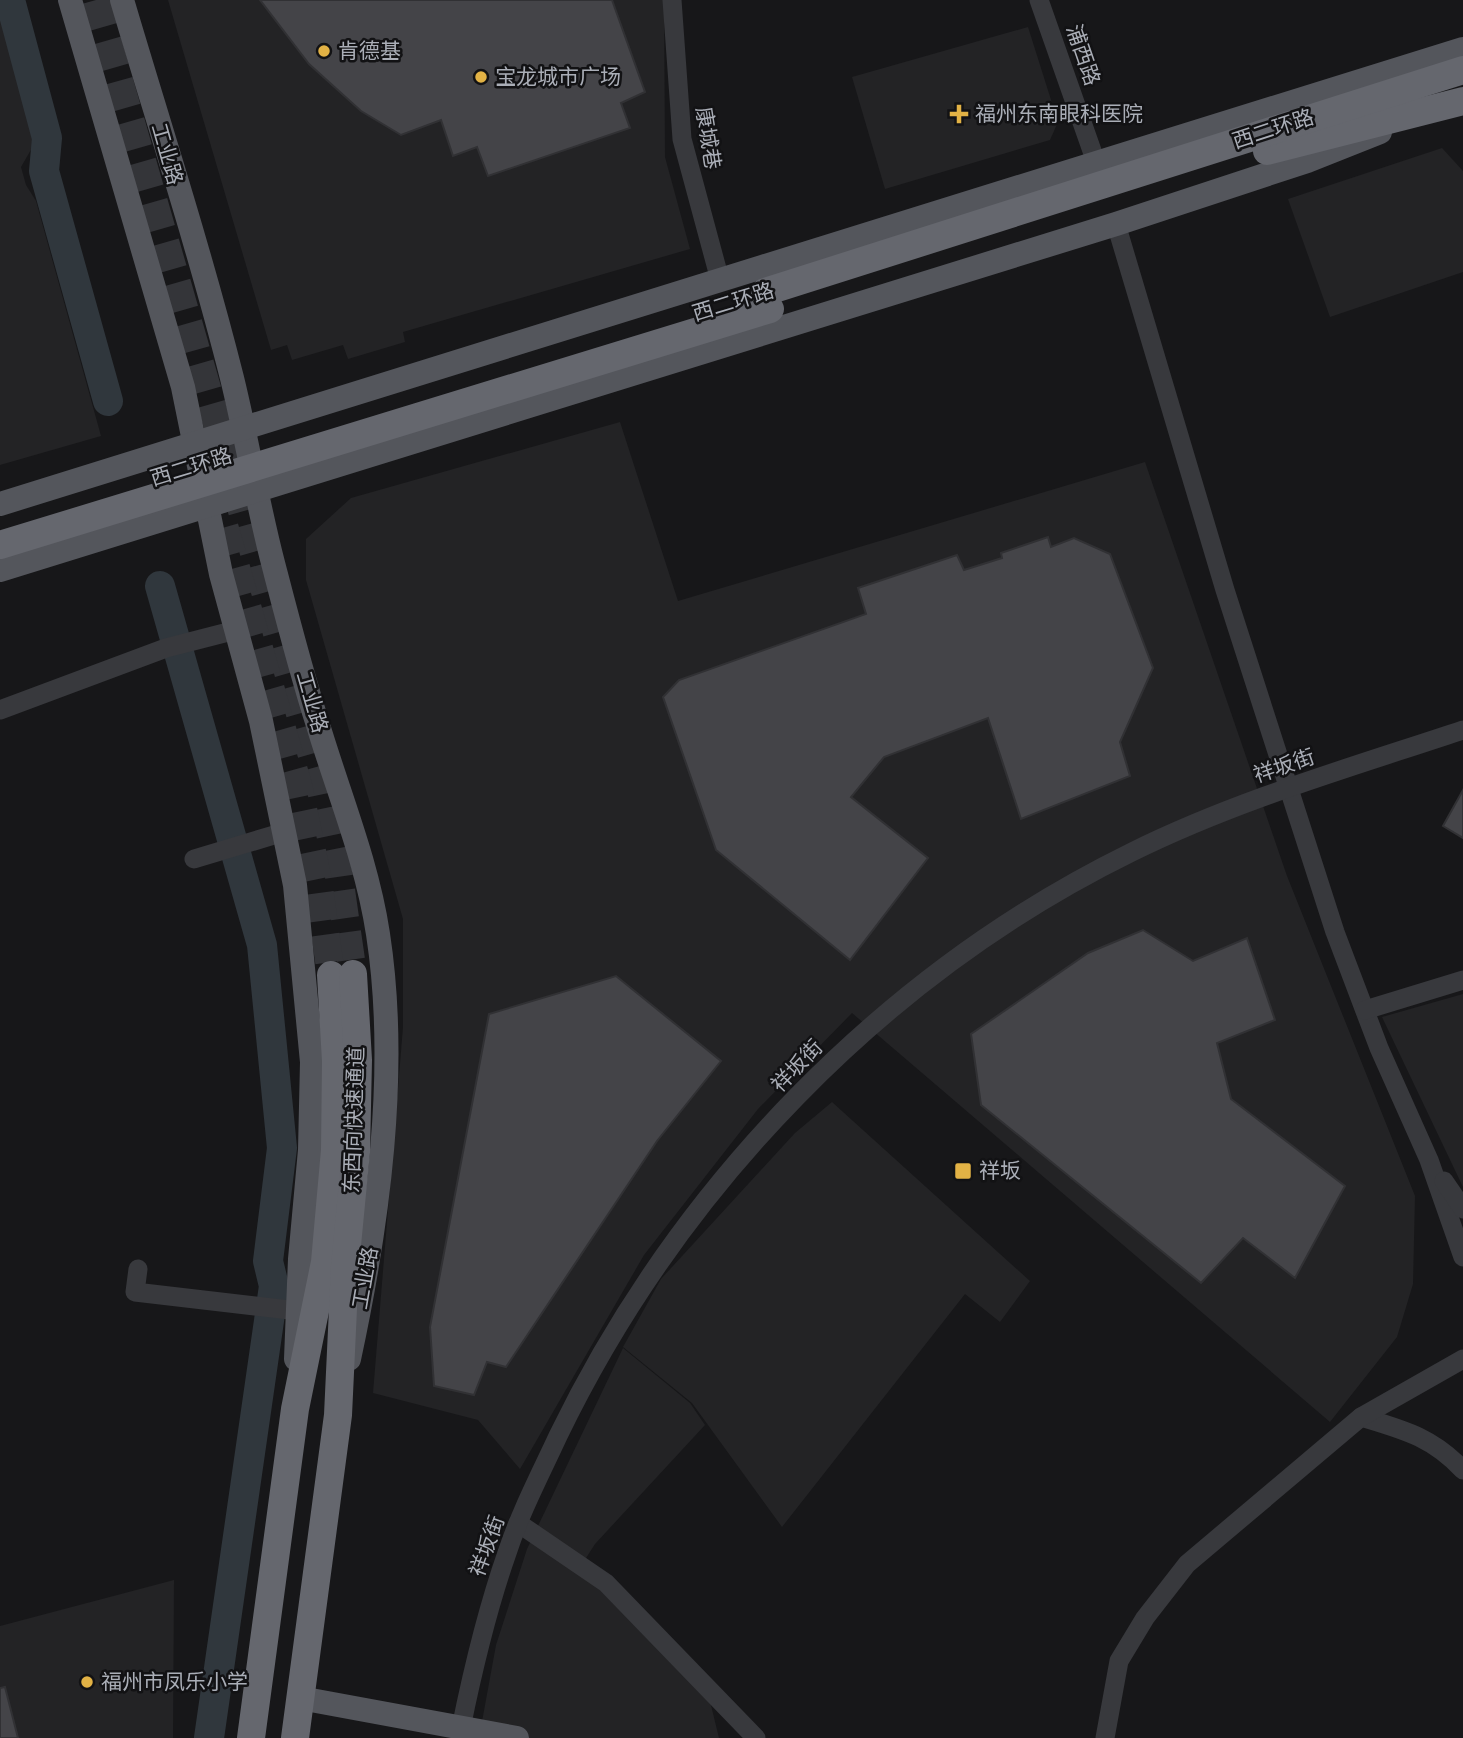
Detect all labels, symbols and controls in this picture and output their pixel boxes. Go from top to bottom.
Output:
street label: 浦西路 [1060,21,1106,89]
place label: 肯德基 [338,38,401,64]
marker: 肯德基 [316,43,332,59]
place label: 宝龙城市广场 [495,64,621,90]
marker: 宝龙城市广场 [473,69,489,85]
place label: 福州东南眼科医院 [975,101,1143,127]
marker: 福州东南眼科医院 [949,104,969,124]
street label: 西二环路 [1229,104,1317,154]
street label: 康城巷 [690,105,726,171]
street label: 工业路 [146,120,188,188]
street label: 西二环路 [689,277,777,327]
street label: 西二环路 [147,442,235,492]
street label: 工业路 [291,668,333,736]
street label: 祥坂街 [1250,743,1318,789]
street label: 祥坂街 [766,1034,828,1098]
street label: 东西向快速通道 [338,1046,370,1194]
place label: 祥坂 [979,1158,1021,1184]
marker: 祥坂 [953,1161,973,1181]
street label: 工业路 [347,1245,383,1311]
street label: 祥坂街 [464,1512,510,1580]
place label: 福州市凤乐小学 [101,1669,248,1695]
marker: 福州市凤乐小学 [79,1674,95,1690]

